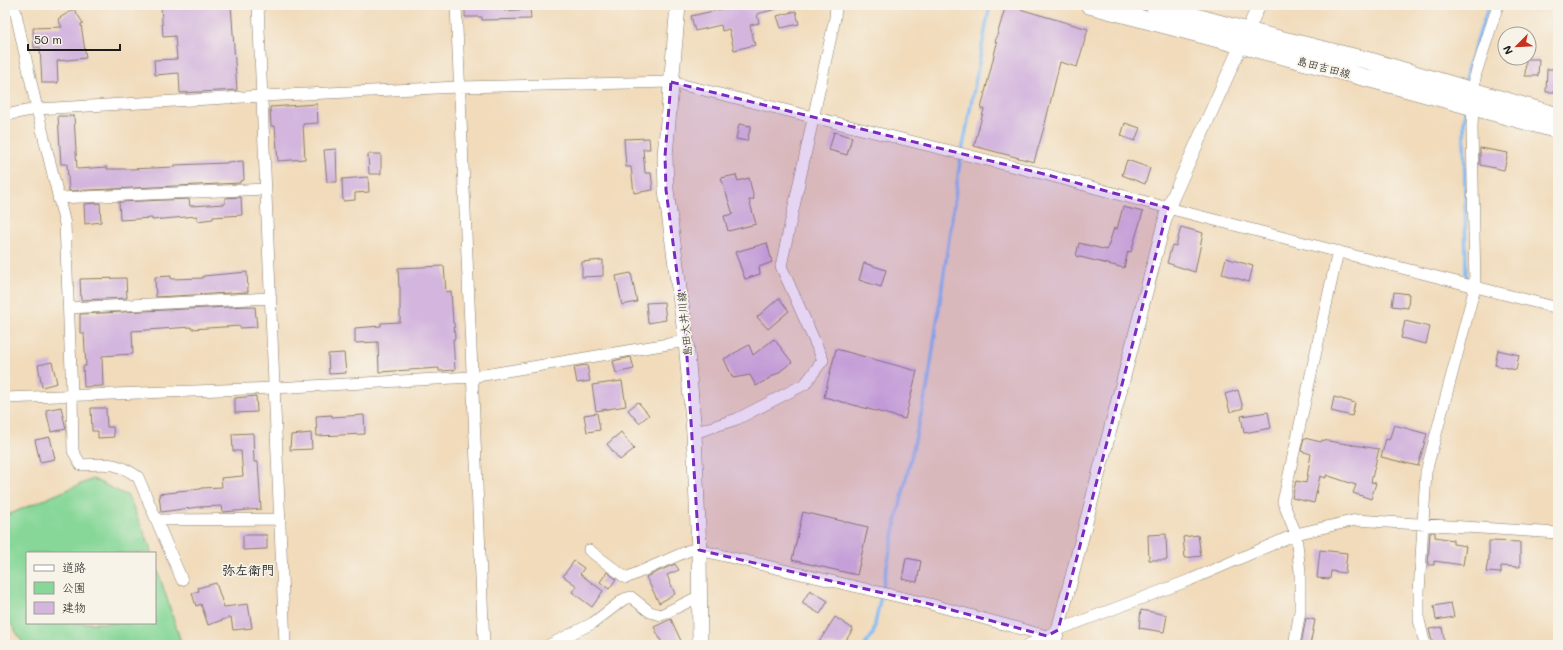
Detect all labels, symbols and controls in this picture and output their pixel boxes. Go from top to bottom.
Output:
scale bar [28,26,120,52]
north arrow [1497,26,1537,66]
text: 50 m [34,31,62,47]
text: N [1499,43,1516,57]
street label: 島田吉田線 [1295,53,1353,81]
street label: 島田大井川線 [673,290,695,358]
legend [26,552,156,624]
text: 道路 [62,559,86,575]
district label: 弥左衛門 [222,561,274,578]
text: 公園 [62,579,86,595]
text: 建物 [62,599,86,615]

